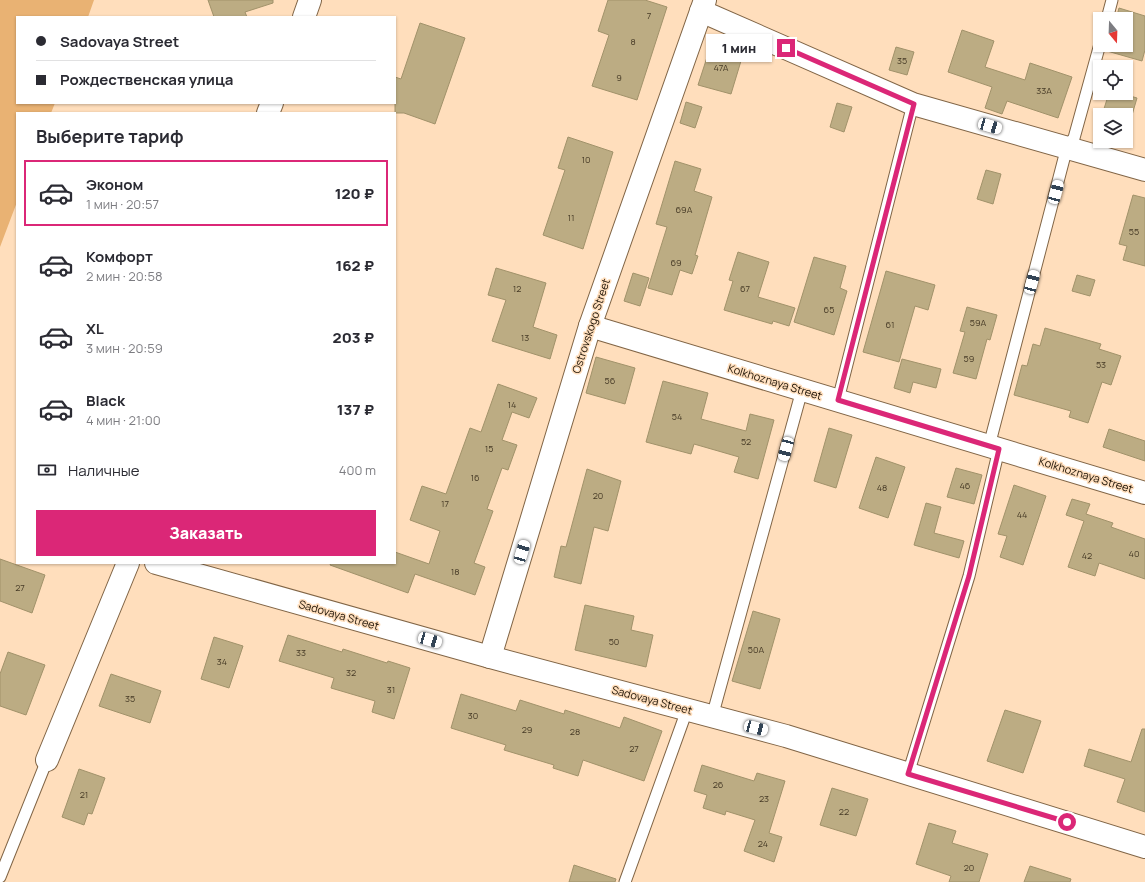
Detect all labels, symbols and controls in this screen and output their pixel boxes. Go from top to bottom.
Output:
house number: 7 [647,9,652,22]
north arrow [1093,12,1133,52]
map controls [1093,12,1133,148]
text: Sadovaya Street [60,31,179,52]
callout: 1 мин [706,34,772,62]
house number: 8 [630,35,636,48]
text: 1 мин [722,39,756,57]
route end [777,39,795,57]
house number: 35 [897,54,907,67]
button: locate [1093,60,1133,100]
house number: 47А [713,61,729,74]
text: Рождественская улица [60,69,233,90]
house number: 9 [616,71,622,84]
house number: 33А [1036,84,1052,97]
button: layers [1093,108,1133,148]
car [977,117,1003,135]
text: Выберите тариф [36,124,184,148]
house number: 10 [582,153,591,166]
text: Эконом [86,174,143,195]
icon: car [38,175,74,211]
car [1047,179,1065,205]
text: 120 ₽ [335,183,374,204]
text: 1 мин · 20:57 [86,195,159,213]
house number: 69А [676,203,693,216]
house number: 11 [567,211,575,224]
house number: 55 [1129,225,1139,238]
text: Комфорт [86,246,153,267]
icon: car [38,247,74,283]
text: 162 ₽ [335,255,374,276]
house number: 69 [670,256,682,269]
text: 2 мин · 20:58 [86,267,163,285]
car [1023,269,1041,295]
street label: Ostrovskogo Street [568,277,613,375]
house number: 12 [513,282,521,295]
house number: 67 [740,282,751,295]
house number: 65 [824,303,834,316]
house number: 59А [970,316,987,329]
text: XL [86,318,104,339]
house number: 61 [886,318,894,331]
icon: car [38,319,74,355]
text: 203 ₽ [333,327,374,348]
house number: 13 [521,331,529,344]
text: 3 мин · 20:59 [86,339,163,357]
house number: 59 [964,352,974,365]
house number: 53 [1096,358,1106,371]
street label: Kolkhoznaya Street [726,360,824,403]
house number: 56 [605,374,616,387]
text: Black [86,390,125,411]
icon: car [38,391,74,427]
house number: 14 [508,398,516,411]
text: 137 ₽ [337,399,374,420]
house number: 54 [672,410,682,423]
text: 4 мин · 21:00 [86,411,161,429]
house number: 52 [741,435,751,448]
car [777,436,795,462]
house number: 15 [485,442,493,455]
street label: Kolkhoznaya Street [1037,453,1135,496]
icon: cash [36,459,58,481]
text: Наличные [68,460,140,481]
text: 400 m [339,461,376,479]
house number: 16 [470,471,480,484]
house number: 46 [960,479,971,492]
house number: 48 [877,481,887,494]
house number: 20 [593,489,603,502]
house number: 17 [441,497,449,510]
house number: 44 [1017,508,1027,521]
button: Заказать [36,510,376,556]
car [513,539,531,565]
house number: 40 [1129,547,1139,560]
house number: 42 [1082,549,1092,562]
house number: 18 [451,565,459,578]
house number: 27 [15,581,25,594]
street label: Sadovaya Street [297,596,381,633]
car [417,631,443,649]
house number: 50 [609,635,619,648]
house number: 50А [748,643,764,656]
house number: 33 [296,646,306,659]
house number: 34 [217,655,227,668]
house number: 32 [346,666,356,679]
street label: Sadovaya Street [610,682,694,717]
house number: 31 [387,683,395,696]
house number: 35 [125,692,135,705]
house number: 30 [468,709,478,722]
car [743,719,769,737]
house number: 29 [522,723,532,736]
house number: 28 [570,725,580,738]
house number: 27 [629,742,639,755]
house number: 26 [713,778,724,791]
house number: 21 [80,788,88,801]
house number: 23 [759,792,769,805]
house number: 22 [839,805,849,818]
route start [1058,813,1076,831]
house number: 24 [758,837,768,850]
house number: 20 [964,861,974,874]

